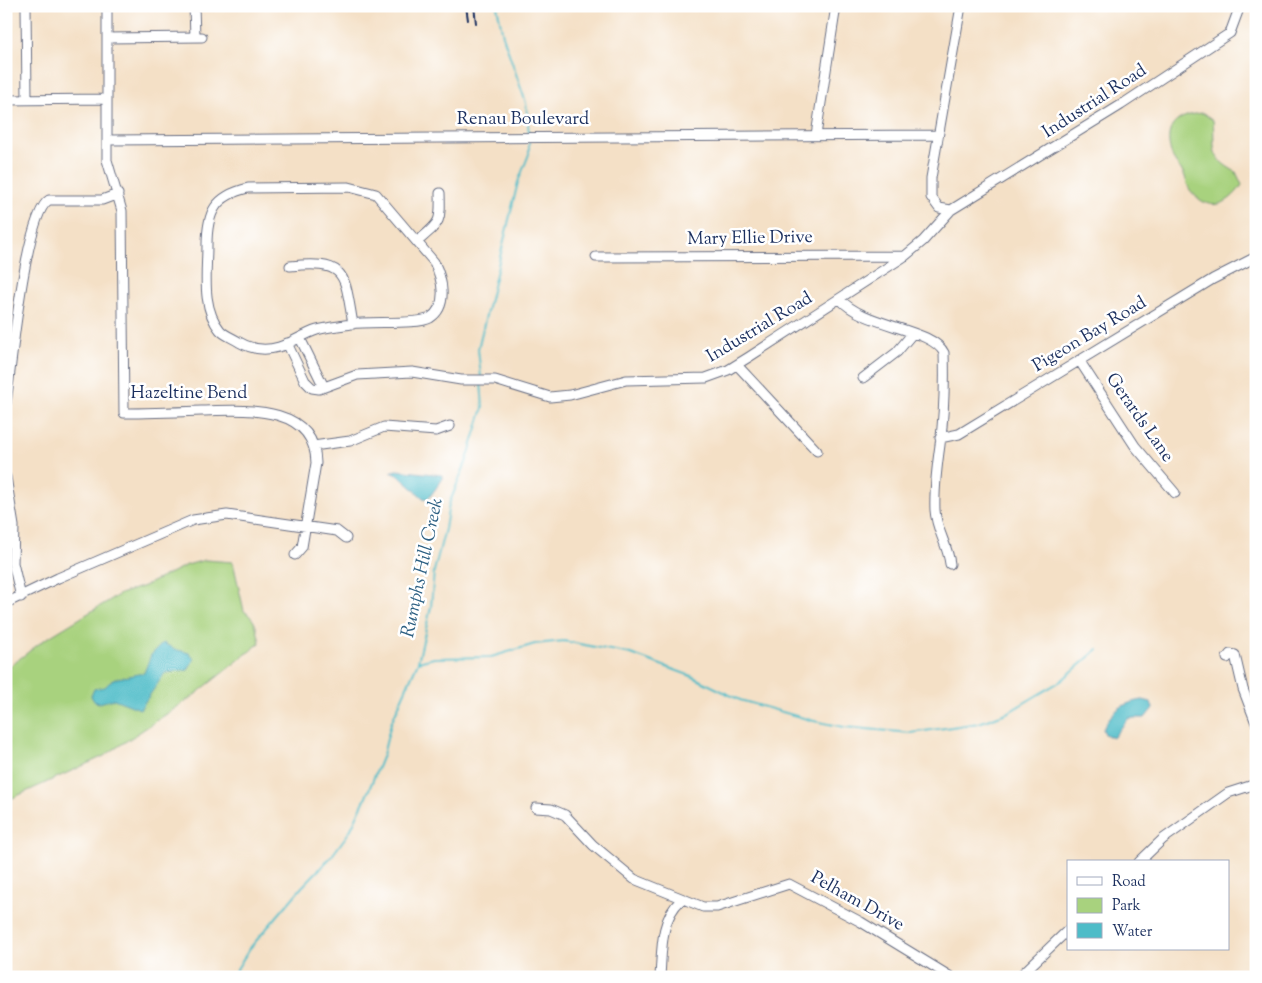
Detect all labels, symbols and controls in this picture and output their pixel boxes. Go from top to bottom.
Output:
street label: Industrial Road [1038,59,1152,145]
street label: Renau Boulevard [457,107,589,133]
street label: Mary Ellie Drive [687,225,813,253]
street label: Industrial Road [702,286,818,370]
street label: Pigeon Bay Road [1028,291,1152,379]
street label: Gerards Lane [1099,368,1179,468]
street label: Hazeltine Bend [131,381,247,407]
water label: Rumphs Hill Creek [395,495,451,640]
legend [1067,860,1230,950]
street label: Pelham Drive [805,866,909,938]
text: Road [1112,872,1146,893]
text: Park [1112,896,1141,917]
text: Water [1112,922,1153,943]

